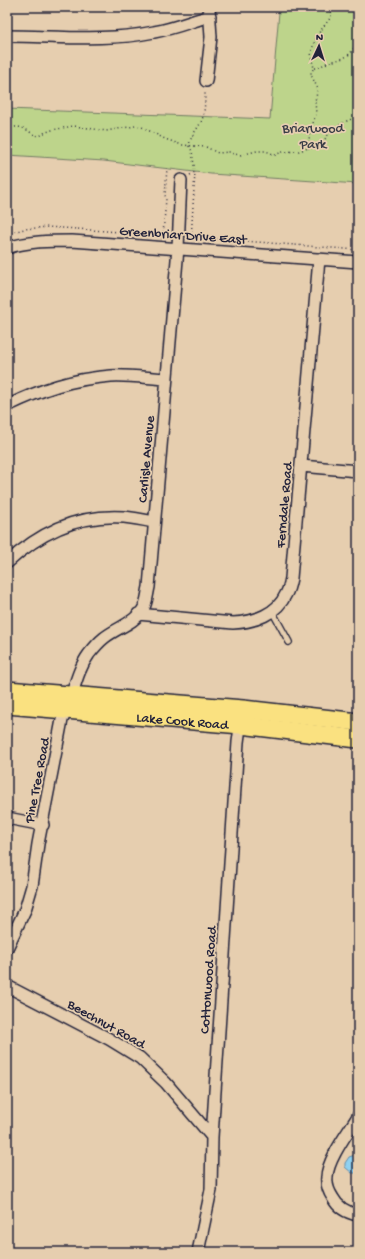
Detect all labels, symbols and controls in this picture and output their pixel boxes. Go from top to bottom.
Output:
north arrow [299,26,339,66]
text: N [316,32,324,44]
park label: Briarwood Park [281,121,346,154]
street label: Greenbriar Drive East [119,224,248,250]
street label: Carlisle Avenue [135,414,160,503]
street label: Ferndale Road [273,460,298,550]
street label: Lake Cook Road [136,710,231,735]
street label: Pine Tree Road [22,735,55,826]
street label: Cottonwood Road [197,924,222,1034]
street label: Beechnut Road [63,996,149,1055]

